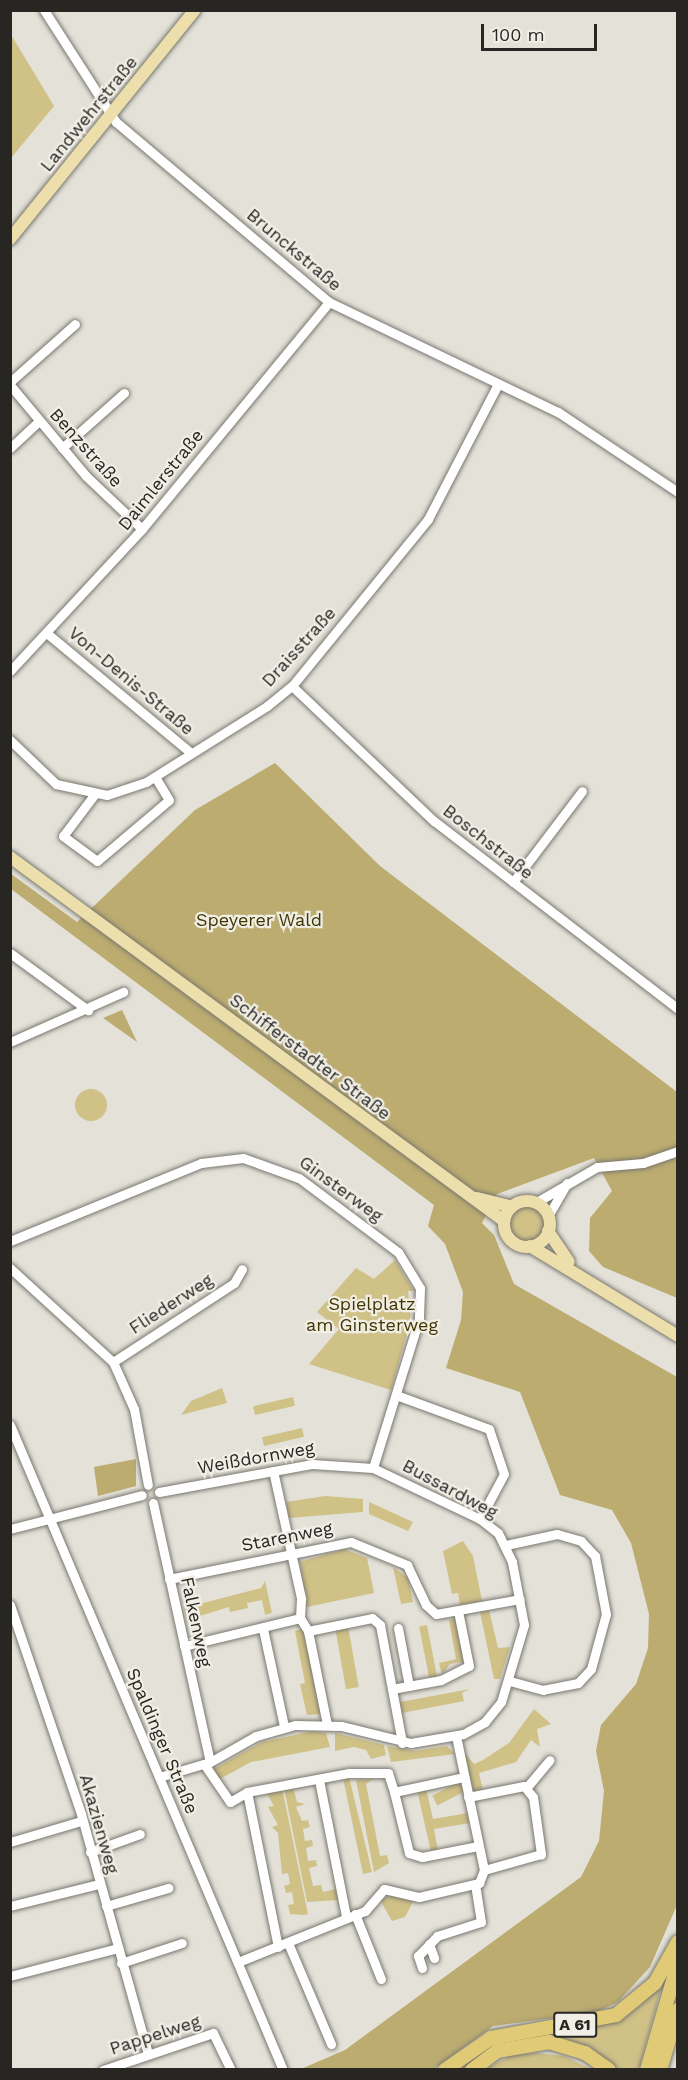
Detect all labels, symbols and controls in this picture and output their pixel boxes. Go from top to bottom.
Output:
scale bar [484,12,600,50]
text: 100 m [492,24,545,45]
street label: Landwehrstraße [36,52,142,176]
street label: Brunckstraße [242,204,346,296]
street label: Benzstraße [45,404,127,492]
street label: Daimlerstraße [114,425,208,535]
street label: Draisstraße [257,603,341,691]
street label: Von-Denis-Straße [64,622,198,740]
street label: Boschstraße [438,800,538,884]
park label: Speyerer Wald [196,909,322,931]
street label: Schifferstadter Straße [225,989,395,1125]
street label: Ginsterweg [295,1151,387,1227]
street label: Fliederweg [125,1269,217,1339]
park label: Spielplatz am Ginsterweg [306,1294,438,1336]
street label: Weißdornweg [196,1437,316,1479]
street label: Bussardweg [399,1455,501,1523]
street label: Starenweg [240,1518,334,1556]
street label: Falkenweg [176,1575,216,1669]
street label: Spaldinger Straße [121,1665,203,1817]
street label: Akazienweg [74,1772,124,1876]
street label: Pappelweg [107,2010,203,2060]
road number: A 61 [552,2012,598,2038]

